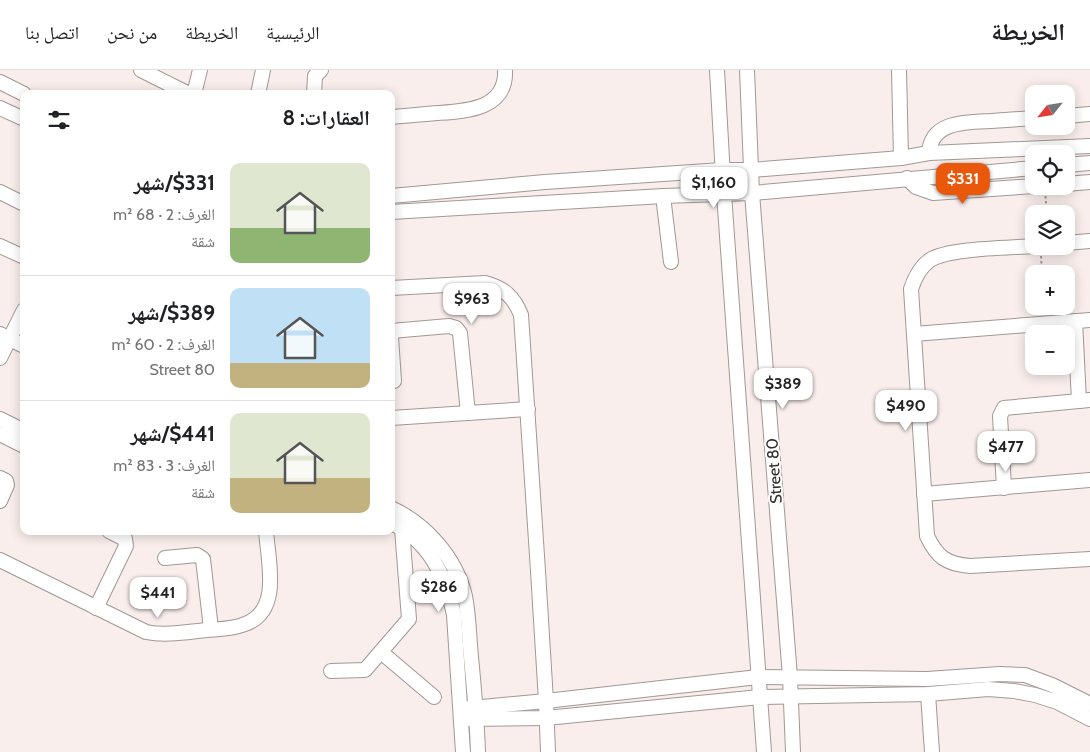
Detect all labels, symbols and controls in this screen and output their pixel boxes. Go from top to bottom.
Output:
text: الخريطة [991,17,1065,46]
text: اتصل بنا [25,22,79,44]
text: من نحن [107,22,157,44]
text: الخريطة [185,22,238,44]
text: الرئيسية [266,22,320,44]
north arrow [1025,85,1075,135]
map controls [1025,85,1075,375]
text: العقارات: 8 [282,105,370,130]
icon: filters [45,106,73,134]
button: locate [1025,145,1075,195]
pin: $331 [933,162,993,205]
pin: $1,160 [673,166,755,209]
text: $331 [947,169,979,188]
text: $331/شهر [134,170,215,195]
text: $1,160 [692,173,736,192]
icon: home [270,183,330,243]
text: الغرف: 2 · 68 m² [113,205,215,224]
button: layers [1025,205,1075,255]
text: شقة [191,232,215,251]
button: + [1025,265,1075,315]
pin: $963 [442,282,502,325]
text: $963 [454,289,490,308]
text: $389/شهر [128,300,215,325]
icon: home [270,308,330,368]
button: − [1025,325,1075,375]
text: الغرف: 2 · 60 m² [112,335,215,354]
text: Street 80 [149,360,215,379]
pin: $389 [753,368,813,410]
text: $389 [765,374,801,393]
pin: $490 [876,390,936,432]
text: $490 [886,396,926,415]
text: $441/شهر [130,421,215,446]
pin: $477 [976,430,1036,473]
icon: home [270,433,330,493]
text: $477 [988,437,1024,456]
street label: Street 80 [762,438,786,504]
text: الغرف: 3 · 83 m² [113,456,215,475]
text: شقة [191,483,215,502]
pin: $286 [409,570,469,613]
pin: $441 [128,576,188,619]
text: $286 [421,577,457,596]
text: $441 [141,583,175,602]

